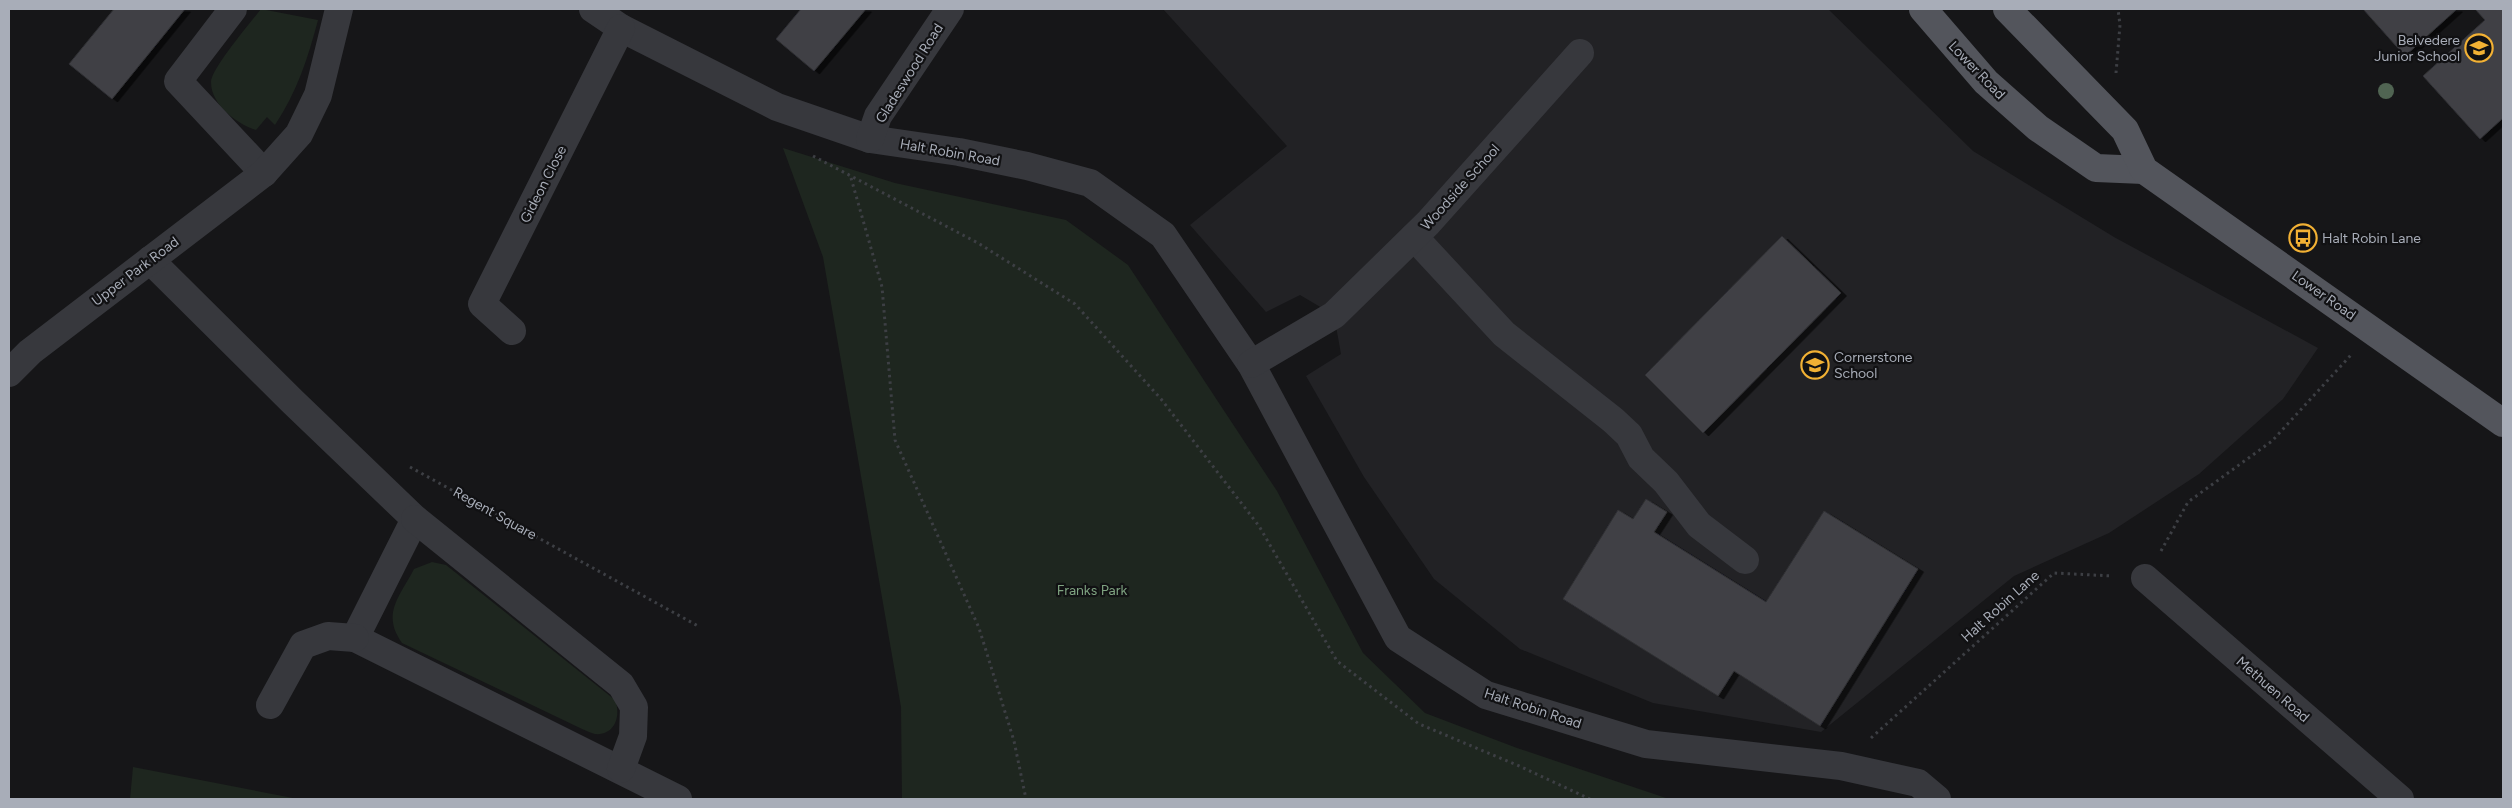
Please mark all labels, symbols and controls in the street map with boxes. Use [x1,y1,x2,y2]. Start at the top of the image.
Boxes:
street label: Gladeswood Road [872,20,947,126]
place label: Belvedere Junior School [2374,32,2460,65]
school or university icon: Belvedere Junior School [2464,33,2494,63]
street label: Lower Road [1945,38,2008,103]
street label: Halt Robin Road [899,135,1001,170]
street label: Woodside School [1417,141,1503,234]
street label: Gideon Close [517,142,570,226]
bus stop icon: Halt Robin Lane [2288,223,2318,253]
place label: Halt Robin Lane [2322,230,2421,247]
street label: Upper Park Road [88,233,182,310]
street label: Lower Road [2288,267,2359,324]
place label: Cornerstone School [1834,349,1913,382]
school or university icon: Cornerstone School [1800,350,1830,380]
street label: Regent Square [450,483,540,544]
street label: Halt Robin Lane [1958,567,2043,646]
park label: Franks Park [1057,582,1127,599]
street label: Methuen Road [2233,653,2313,726]
street label: Halt Robin Road [1482,685,1584,732]

